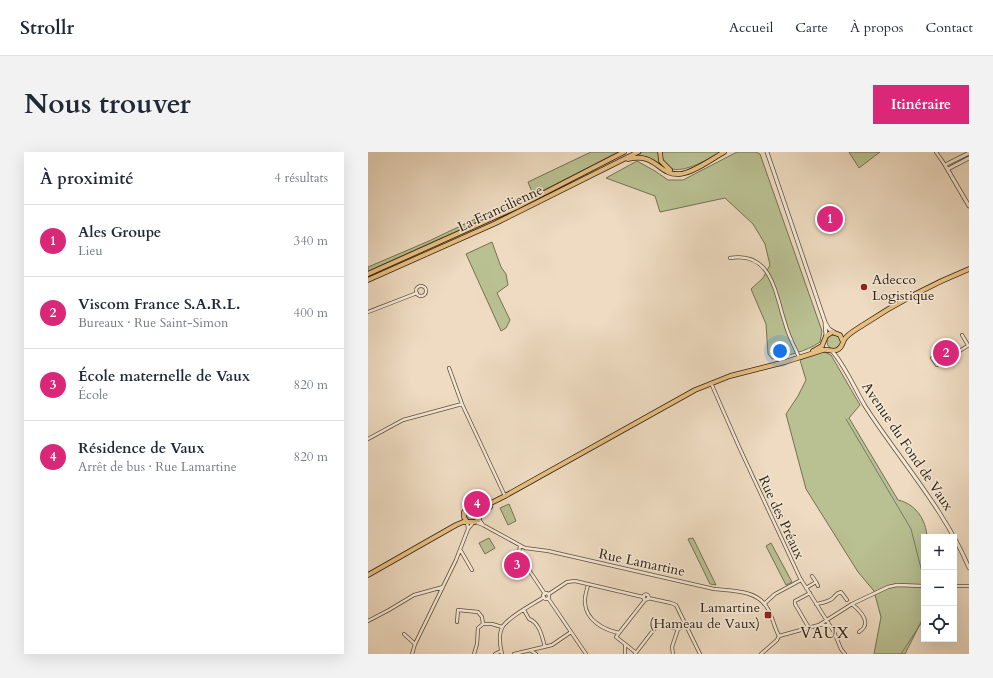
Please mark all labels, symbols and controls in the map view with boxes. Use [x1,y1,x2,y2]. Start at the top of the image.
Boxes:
text: Strollr [20,15,74,41]
text: Accueil [729,18,773,37]
text: Carte [795,18,828,37]
text: À propos [850,18,903,37]
text: Contact [925,18,973,37]
text: Nous trouver [24,85,191,123]
button: Itinéraire [873,85,969,124]
text: À proximité [40,167,134,190]
text: 4 résultats [274,169,328,187]
street label: La Francilienne [455,180,546,236]
pin: 1 [817,204,843,234]
text: Ales Groupe [78,222,161,242]
text: 1 [50,232,56,250]
text: 340 m [294,232,328,250]
text: Lieu [78,242,103,260]
place label: Adecco Logistique [872,270,934,305]
marker: Adecco Logistique [859,282,869,292]
text: Viscom France S.A.R.L. [78,294,240,314]
text: 2 [50,304,56,322]
text: 400 m [294,304,328,322]
text: Bureaux · Rue Saint-Simon [78,314,228,332]
pin: 2 [933,338,959,368]
your location [770,341,790,361]
text: École maternelle de Vaux [78,366,250,386]
text: 3 [50,376,56,394]
text: 820 m [294,376,328,394]
street label: Avenue du Fond de Vaux [857,378,958,514]
text: École [78,386,108,404]
text: Résidence de Vaux [78,438,205,458]
text: 4 [50,448,56,466]
text: 820 m [294,448,328,466]
text: Arrêt de bus · Rue Lamartine [78,458,237,476]
street label: Rue des Préaux [754,472,809,562]
pin: 4 [464,489,490,519]
map controls [921,534,957,642]
button: + [921,534,957,570]
street label: Rue Lamartine [597,544,687,581]
pin: 3 [504,550,530,580]
button: − [921,570,957,606]
place label: Lamartine (Hameau de Vaux) [649,598,760,633]
button: locate [921,606,957,642]
marker: Lamartine (Hameau de Vaux) [763,610,773,620]
district label: VAUX [800,623,850,643]

